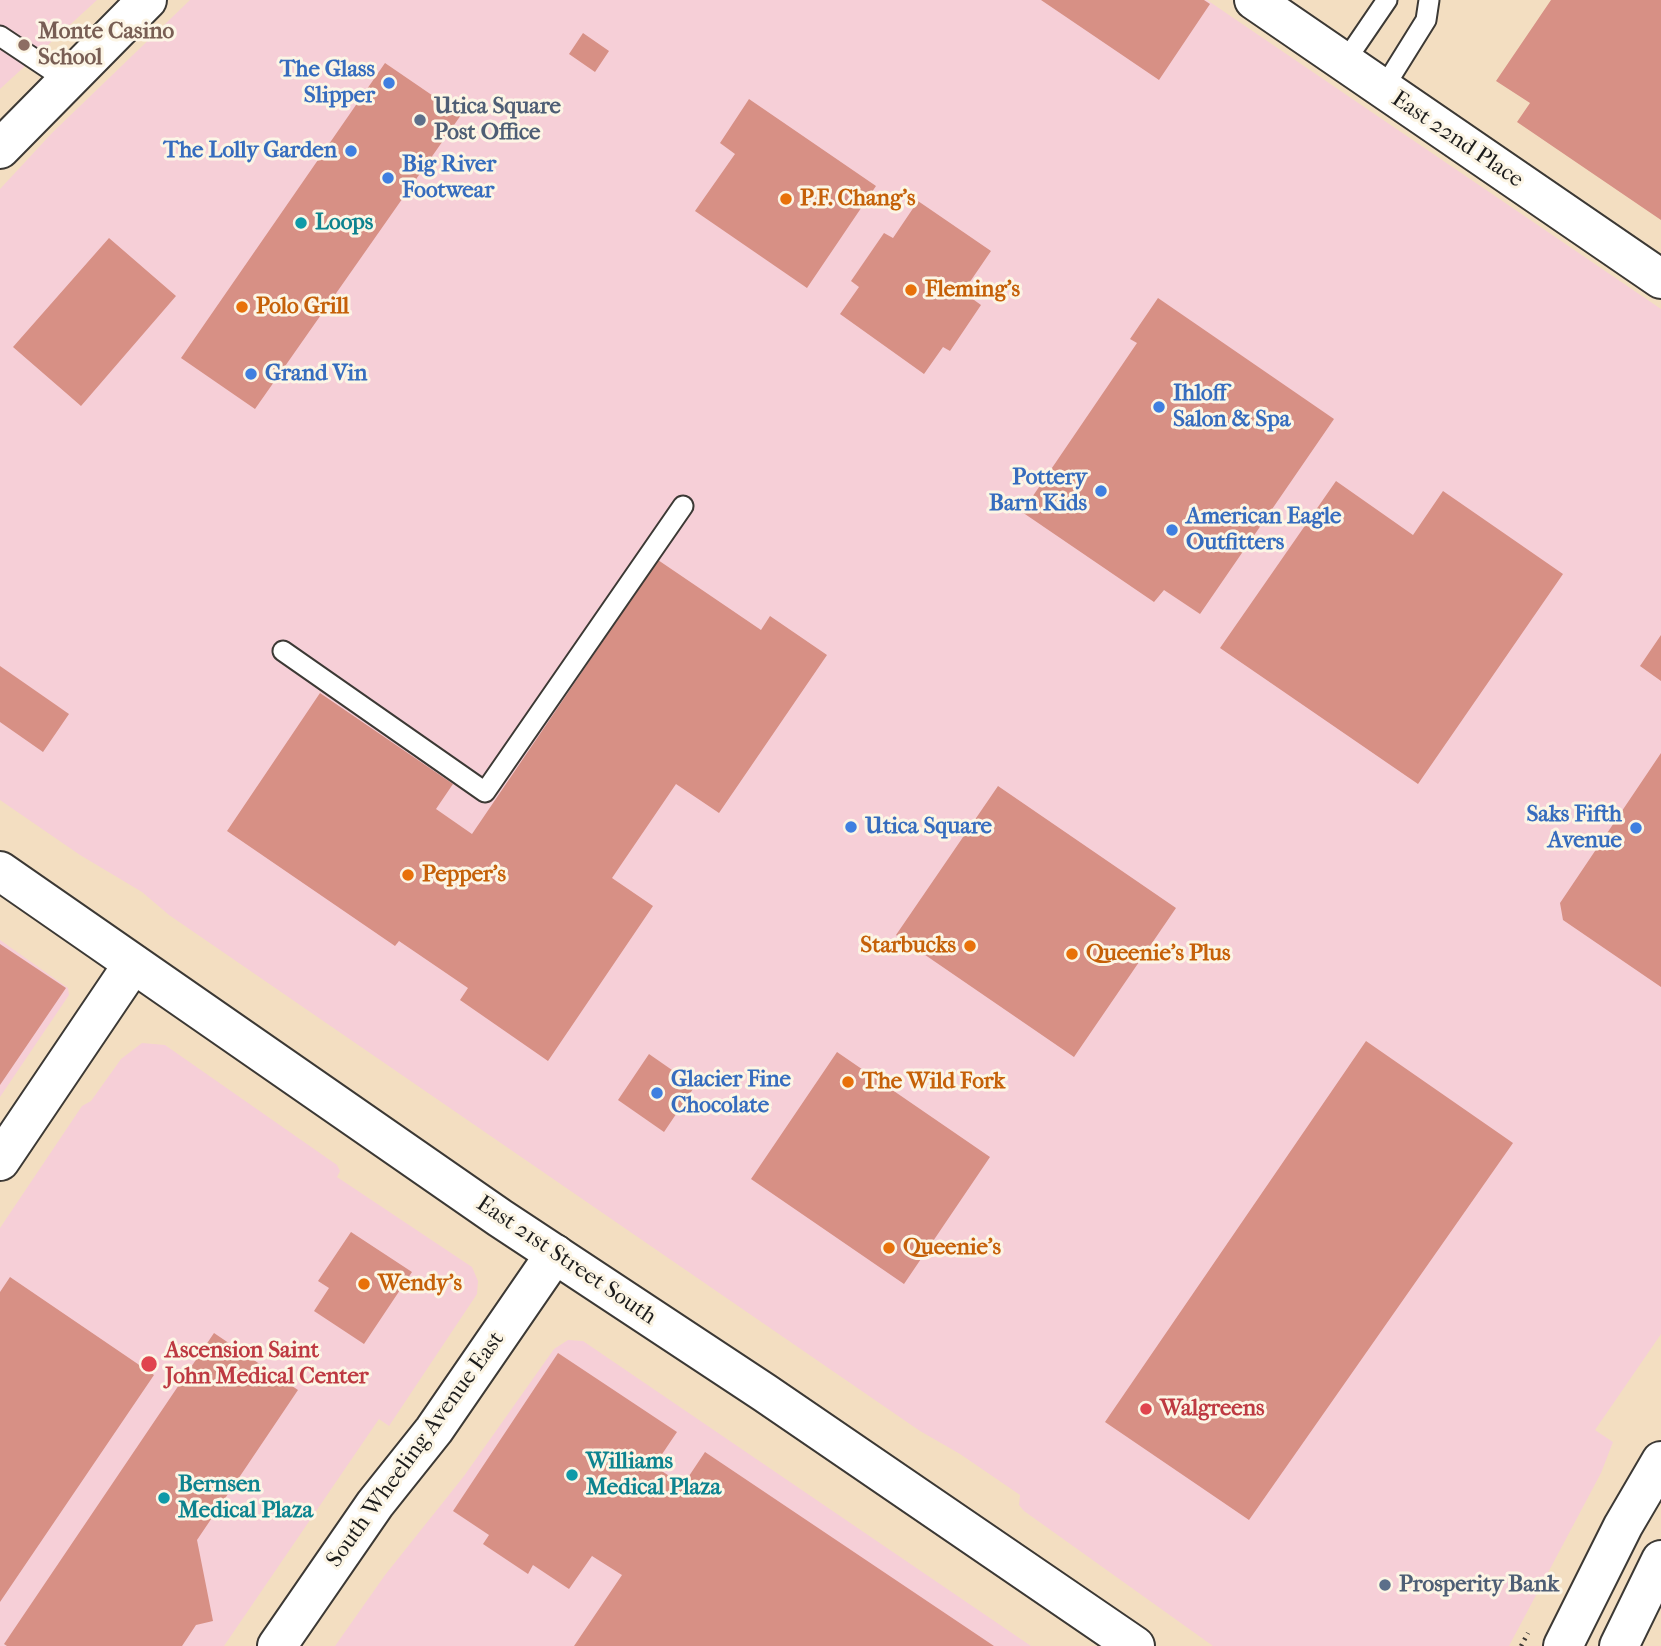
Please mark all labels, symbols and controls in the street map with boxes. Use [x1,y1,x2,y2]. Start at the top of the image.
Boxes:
place label: Monte Casino School [38,18,174,72]
marker: Monte Casino School [16,37,32,53]
place label: The Glass Slipper [280,56,375,110]
marker: The Glass Slipper [381,75,397,91]
street label: East 22nd Place [1386,86,1528,194]
place label: Utica Square Post Office [434,93,561,147]
marker: Utica Square Post Office [412,112,428,128]
place label: The Lolly Garden [163,137,337,165]
marker: The Lolly Garden [343,143,359,159]
place label: Big River Footwear [402,151,496,205]
marker: Big River Footwear [380,170,396,186]
place label: P.F. Chang's [800,185,915,213]
marker: P.F. Chang's [778,191,794,207]
place label: Loops [315,209,373,237]
marker: Loops [293,215,309,231]
place label: Fleming's [925,276,1020,304]
marker: Fleming's [903,282,919,298]
place label: Polo Grill [256,293,349,321]
marker: Polo Grill [234,299,250,315]
place label: Grand Vin [265,360,367,388]
marker: Grand Vin [243,366,259,382]
place label: Ihloff Salon & Spa [1173,380,1290,434]
marker: Ihloff Salon & Spa [1151,399,1167,415]
place label: Pottery Barn Kids [989,464,1087,518]
marker: Pottery Barn Kids [1093,483,1109,499]
place label: American Eagle Outfitters [1186,503,1341,557]
marker: American Eagle Outfitters [1164,522,1180,538]
place label: Saks Fifth Avenue [1526,801,1622,855]
place label: Utica Square [865,813,992,841]
marker: Utica Square [843,819,859,835]
marker: Saks Fifth Avenue [1628,820,1644,836]
place label: Pepper's [422,861,506,889]
marker: Pepper's [400,867,416,883]
place label: Starbucks [860,932,956,960]
marker: Starbucks [962,938,978,954]
place label: Queenie's Plus [1086,940,1231,968]
marker: Queenie's Plus [1064,946,1080,962]
place label: Glacier Fine Chocolate [671,1066,791,1120]
place label: The Wild Fork [862,1068,1005,1096]
marker: The Wild Fork [840,1074,856,1090]
marker: Glacier Fine Chocolate [649,1085,665,1101]
street label: East 21st Street South [471,1191,661,1331]
place label: Queenie's [903,1234,1001,1262]
marker: Queenie's [881,1240,897,1256]
place label: Wendy's [378,1270,462,1298]
marker: Wendy's [356,1276,372,1292]
street label: South Wheeling Avenue East [321,1327,511,1573]
place label: Ascension Saint John Medical Center [165,1337,369,1391]
marker: Ascension Saint John Medical Center [139,1354,159,1374]
place label: Walgreens [1160,1395,1265,1423]
marker: Walgreens [1138,1401,1154,1417]
place label: Williams Medical Plaza [586,1448,721,1502]
marker: Williams Medical Plaza [564,1467,580,1483]
place label: Bernsen Medical Plaza [178,1471,313,1525]
marker: Bernsen Medical Plaza [156,1490,172,1506]
place label: Prosperity Bank [1399,1571,1559,1599]
marker: Prosperity Bank [1377,1577,1393,1593]

